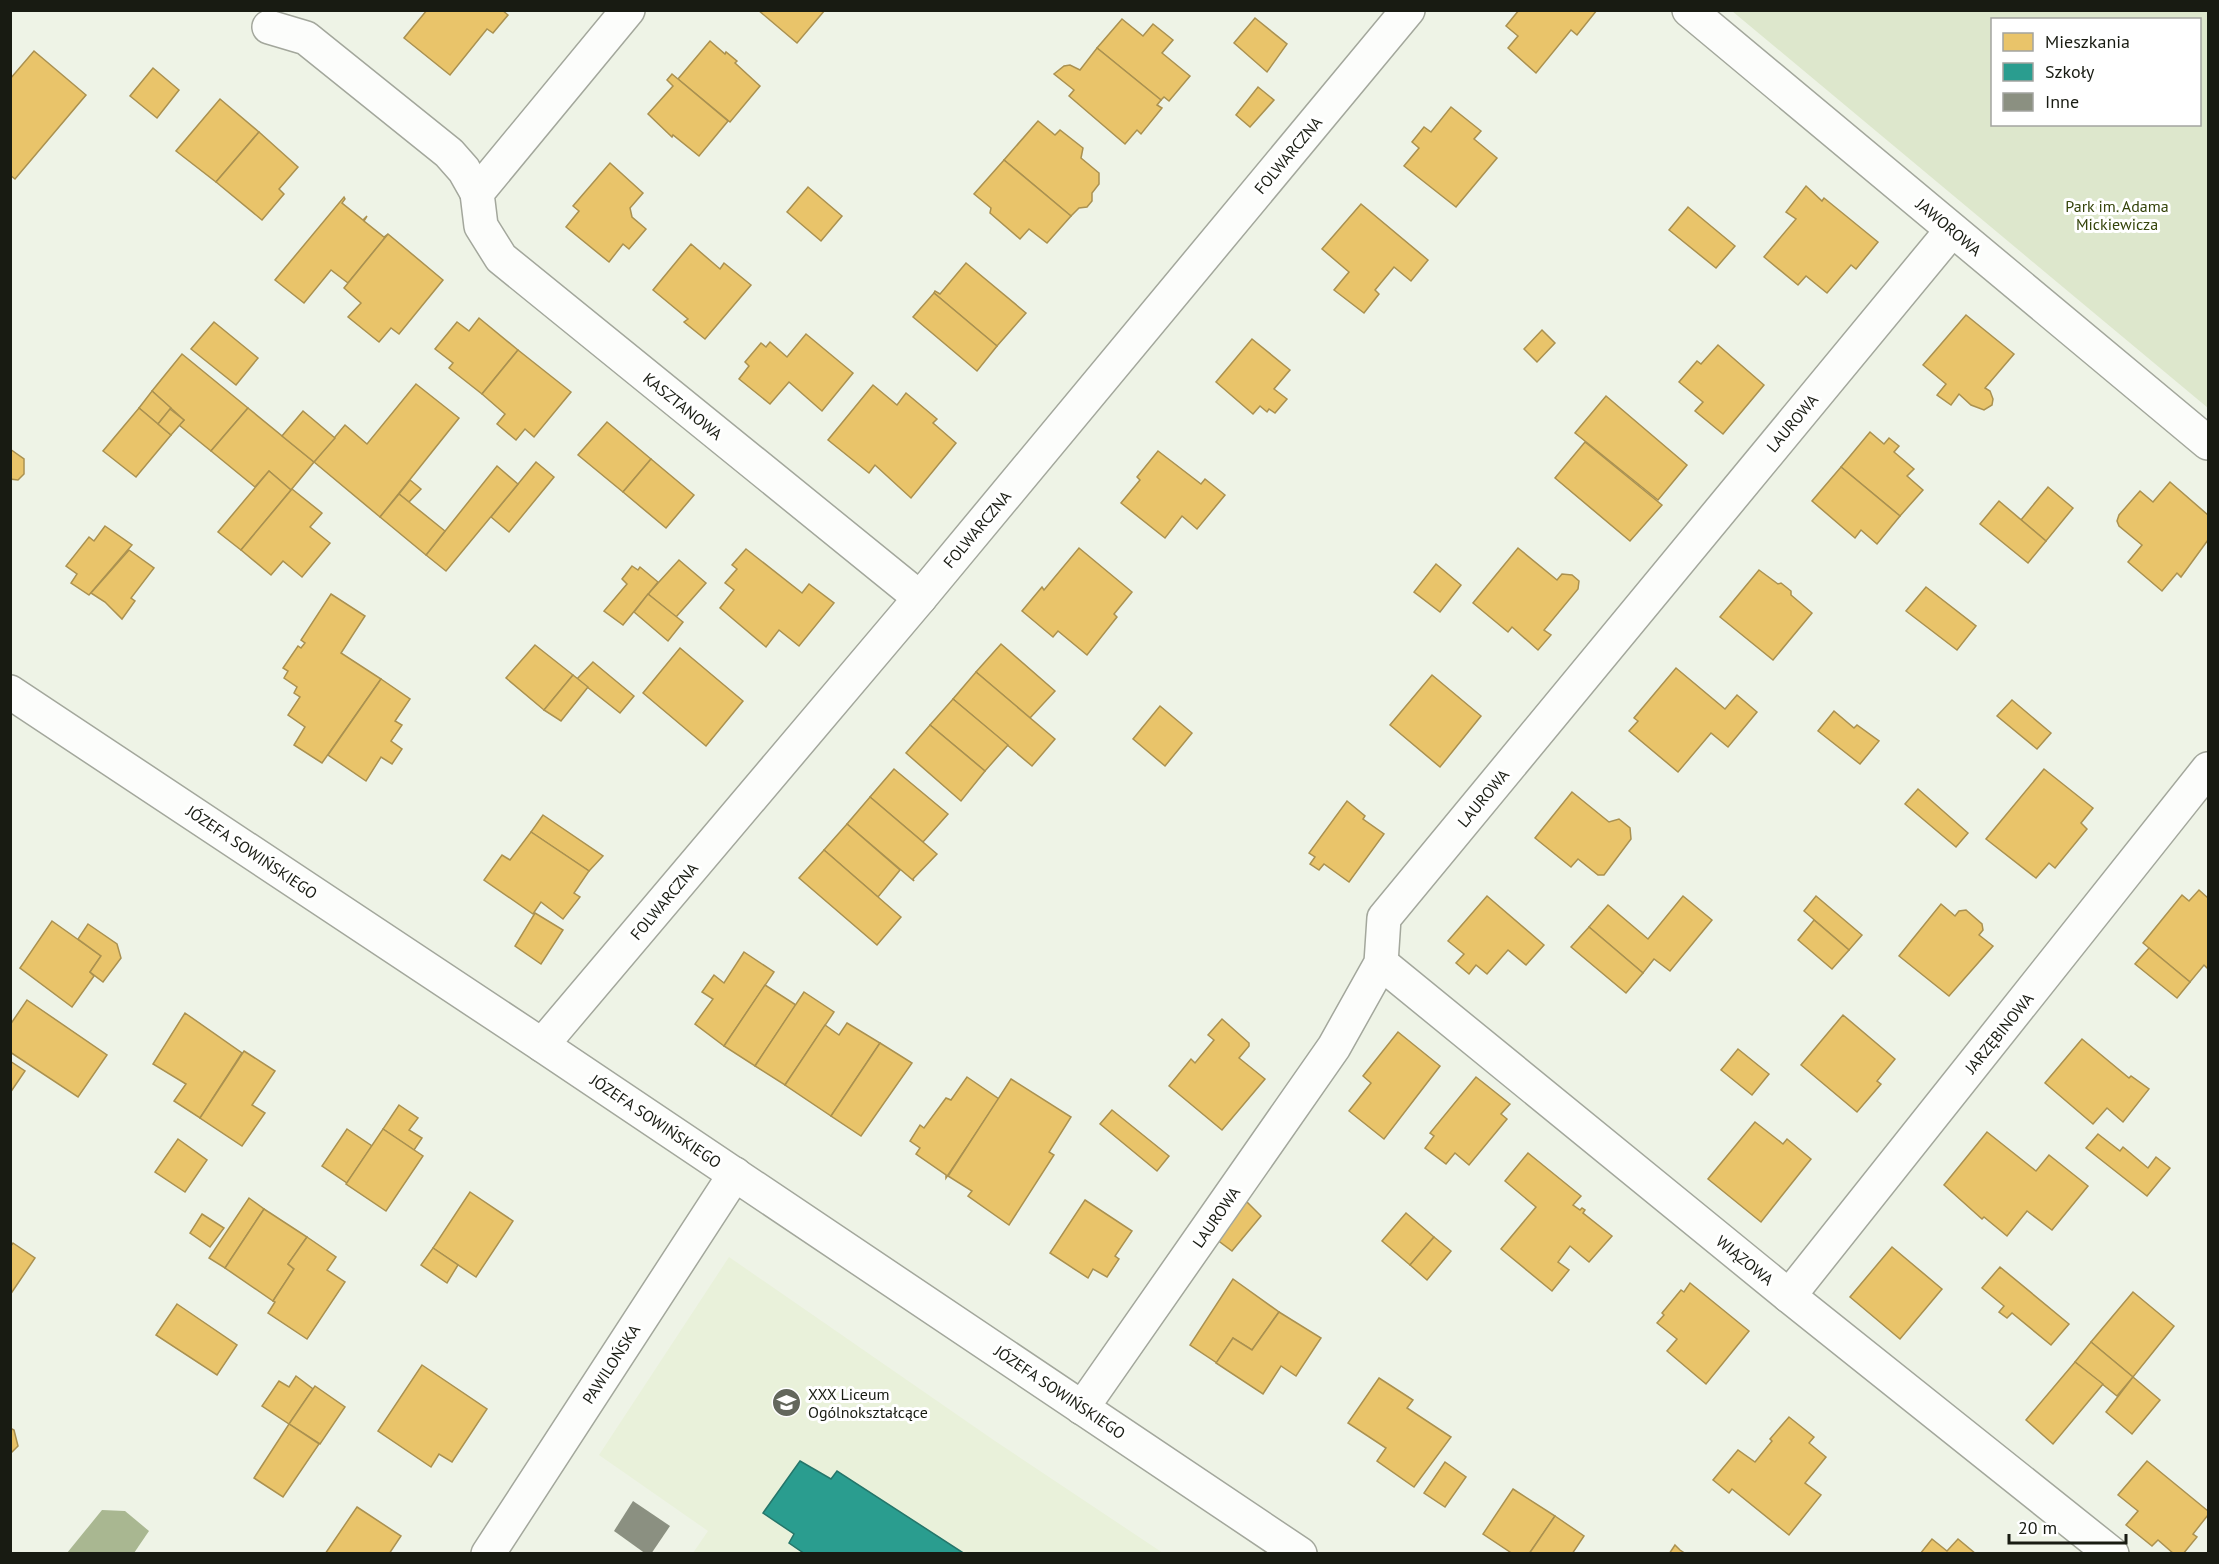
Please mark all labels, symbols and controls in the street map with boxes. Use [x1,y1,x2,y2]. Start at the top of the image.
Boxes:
legend [1991,18,2201,126]
text: Mieszkania [2045,30,2130,53]
text: Szkoły [2045,60,2095,83]
text: Inne [2045,90,2079,113]
street label: FOLWARCZNA [1250,112,1327,198]
street label: JAWOROWA [1912,193,1986,260]
park label: Park im. Adama Mickiewicza [2065,196,2169,234]
street label: KASZTANOWA [639,368,727,444]
street label: LAUROWA [1762,389,1822,456]
street label: FOLWARCZNA [939,486,1016,572]
street label: LAUROWA [1453,764,1513,831]
street label: JÓZEFA SOWIŃSKIEGO [182,800,321,903]
street label: FOLWARCZNA [626,858,703,944]
street label: JARZĘBINOWA [1960,988,2038,1078]
street label: JÓZEFA SOWIŃSKIEGO [586,1069,725,1172]
street label: LAUROWA [1188,1182,1245,1251]
street label: WIĄZOWA [1712,1231,1778,1290]
street label: PAWILOŃSKA [578,1320,644,1408]
street label: JÓZEFA SOWIŃSKIEGO [990,1340,1129,1443]
place label: XXX Liceum Ogólnokształcące [808,1384,928,1422]
school or university icon: XXX Liceum Ogólnokształcące [771,1387,803,1419]
scale bar [2009,1507,2126,1545]
text: 20 m [2018,1516,2057,1539]

